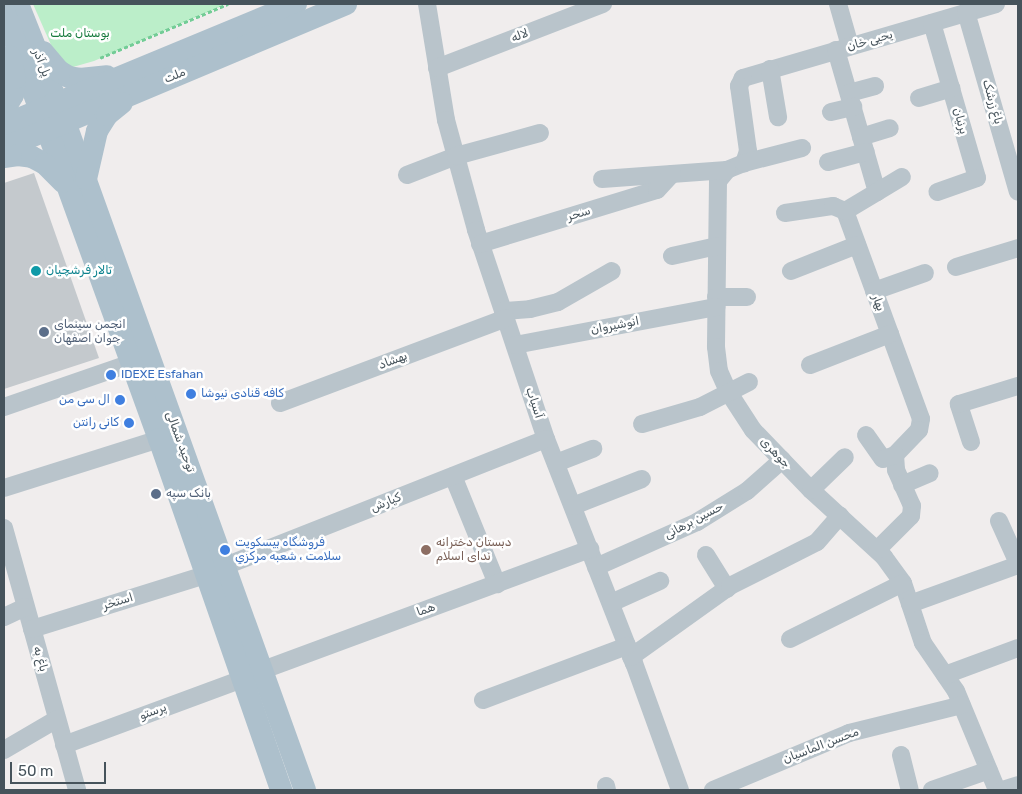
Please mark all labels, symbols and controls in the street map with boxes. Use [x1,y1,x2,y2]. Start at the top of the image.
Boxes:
street label: لاله [509,26,531,46]
park label: بوستان ملت [50,27,110,41]
street label: یحیی خان [845,28,895,54]
street label: پل آذر [29,47,53,79]
street label: ملت [162,65,188,87]
street label: باغ زرشک [979,78,1005,126]
street label: پرنیان [949,106,971,136]
street label: سحر [566,204,592,224]
place label: تالار فرشچیان [46,264,112,278]
marker: تالار فرشچیان [30,265,42,277]
street label: بهار [868,293,888,313]
street label: انوشیروان [590,314,640,338]
place label: انجمن سینمای جوان اصفهان [54,318,126,346]
marker: انجمن سینمای جوان اصفهان [38,326,50,338]
street label: بهشاد [377,349,409,373]
place label: IDEXE Esfahan [121,368,203,382]
marker: IDEXE Esfahan [105,369,117,381]
street label: آسیاب [522,386,546,420]
place label: کافه قنادی نیوشا [201,387,284,401]
marker: کافه قنادی نیوشا [185,388,197,400]
place label: ال سی من [59,393,110,407]
marker: ال سی من [114,394,126,406]
street label: توحید شمالی [162,410,198,474]
place label: کانی رانتن [73,416,119,430]
marker: کانی رانتن [123,417,135,429]
street label: جوهری [757,435,793,471]
place label: بانک سپه [166,487,211,501]
marker: بانک سپه [150,488,162,500]
street label: کیارش [369,490,403,516]
street label: حسین برهانی [662,499,726,543]
place label: فروشگاه بيسكويت سلامت ، شعبه مركزي [235,536,341,564]
place label: دبستان دخترانه ندای اسلام [436,536,511,564]
marker: فروشگاه بيسكويت سلامت ، شعبه مركزي [219,544,231,556]
marker: دبستان دخترانه ندای اسلام [420,544,432,556]
street label: استخر [101,591,135,613]
street label: هما [415,600,437,620]
street label: باغ به [30,645,50,673]
street label: پرستو [137,700,169,724]
street label: محسن الماسیان [781,725,861,767]
scale bar [12,752,109,784]
text: 50 m [18,762,53,780]

